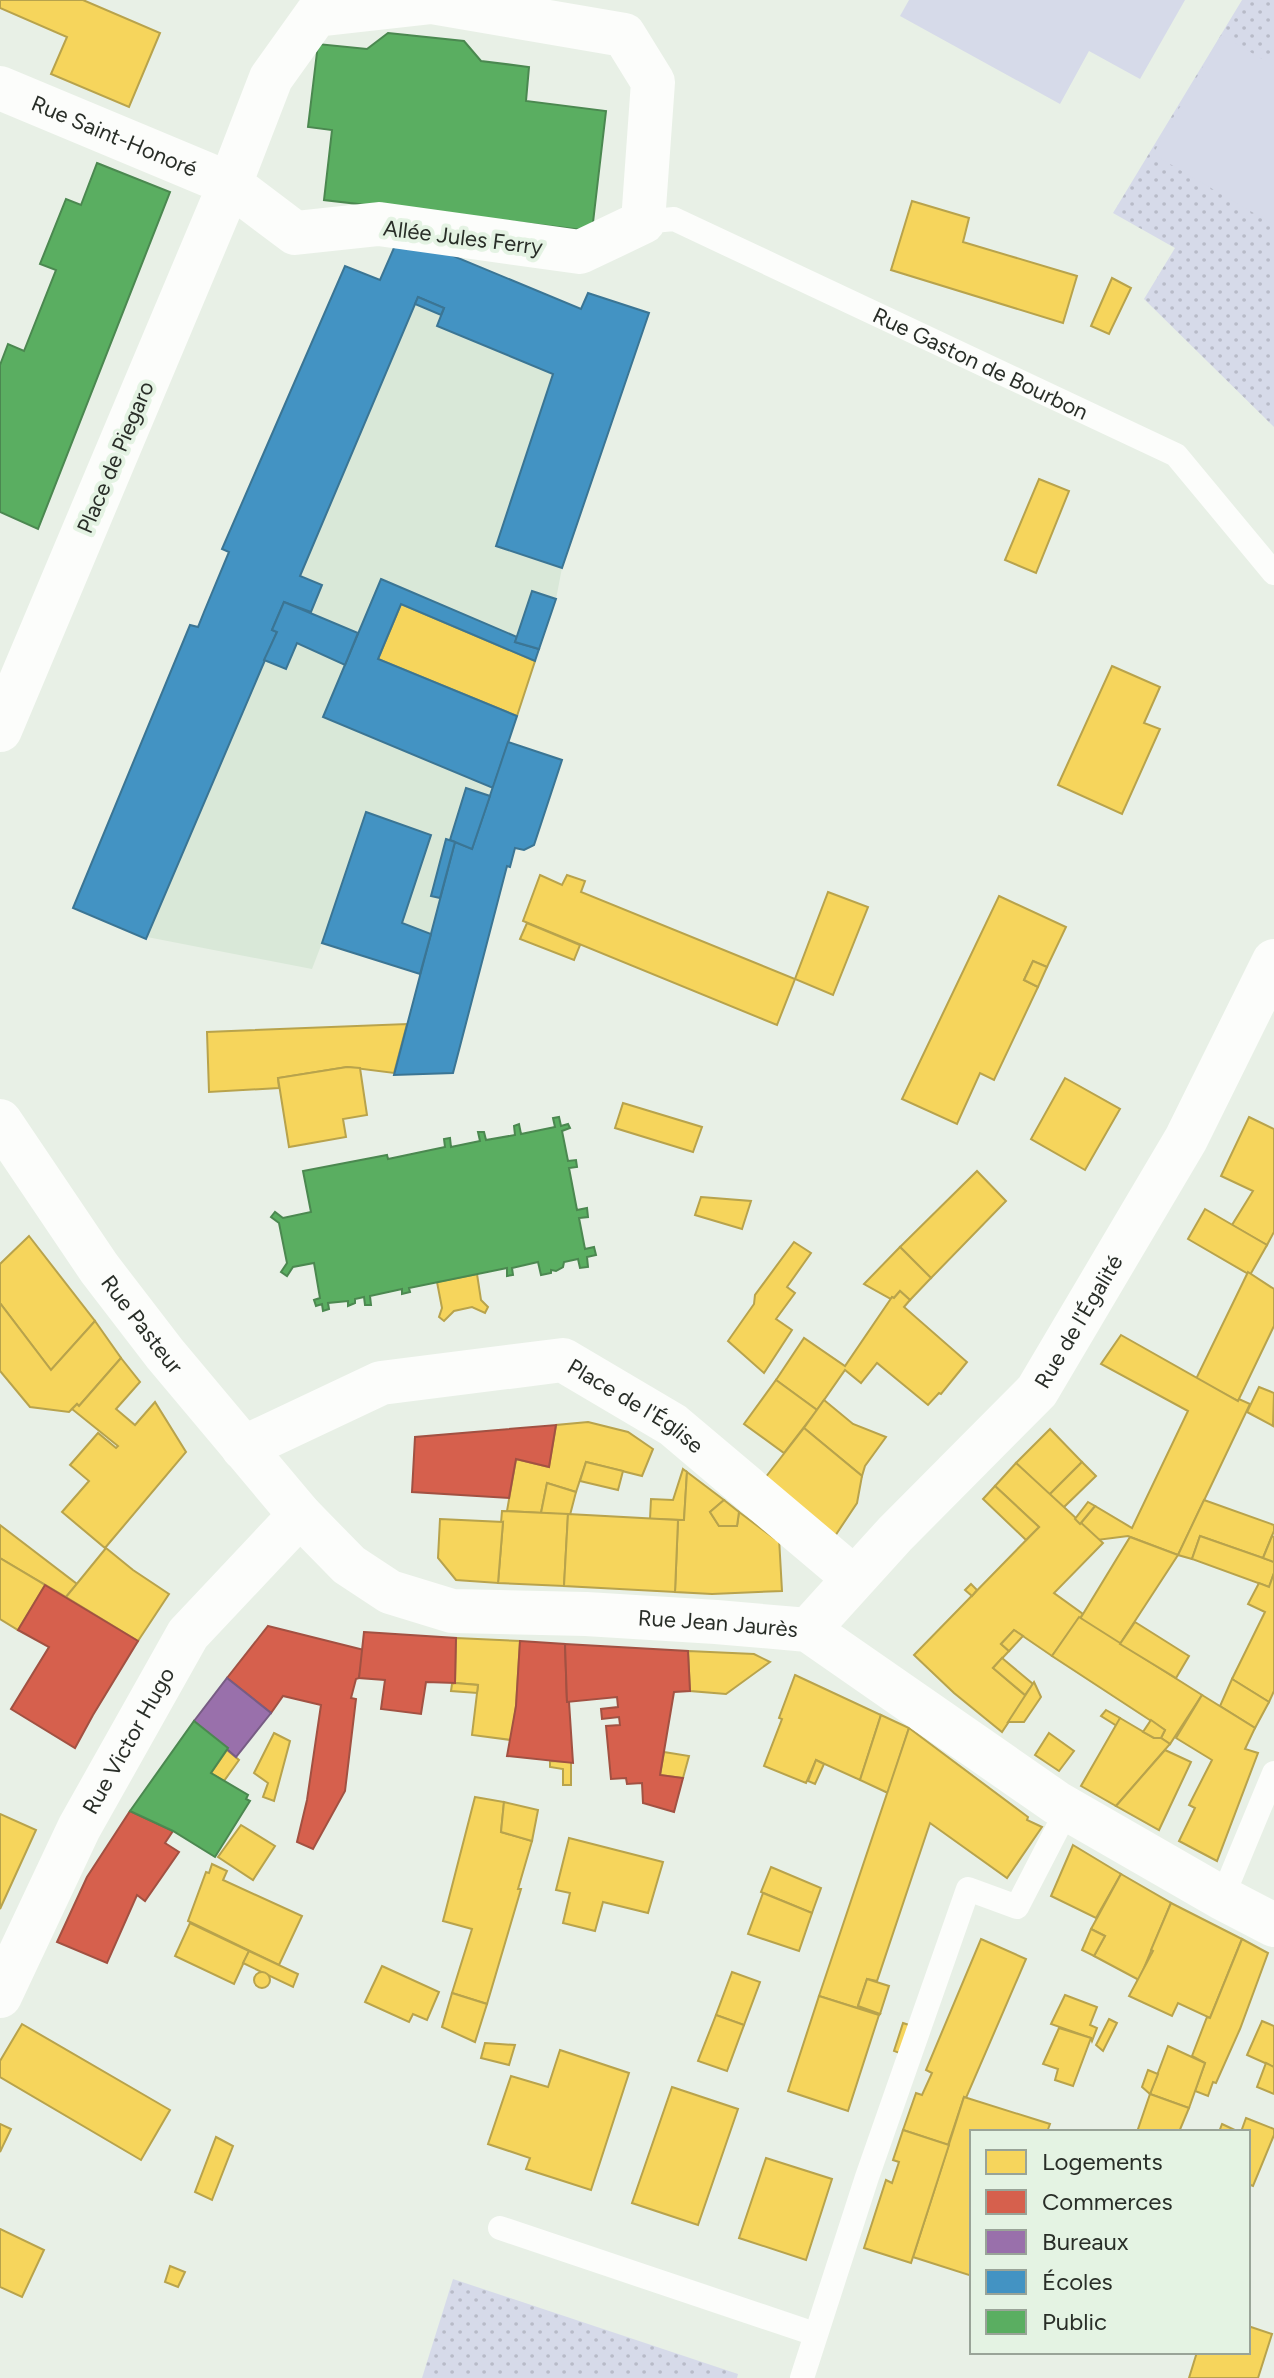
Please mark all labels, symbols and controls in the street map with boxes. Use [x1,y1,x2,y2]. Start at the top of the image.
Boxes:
street label: Rue Saint-Honoré [27,90,201,183]
street label: Allée Jules Ferry [382,214,545,261]
street label: Rue Gaston de Bourbon [868,301,1092,426]
street label: Place de Piegaro [71,377,160,537]
street label: Rue de l'Égalité [1029,1250,1129,1393]
street label: Rue Pasteur [95,1270,189,1380]
street label: Place de l'Église [563,1353,709,1459]
street label: Rue Jean Jaurès [637,1604,799,1643]
street label: Rue Victor Hugo [77,1663,181,1819]
legend [970,2130,1250,2354]
text: Logements [1042,2147,1163,2176]
text: Commerces [1042,2187,1173,2216]
text: Bureaux [1042,2227,1129,2256]
text: Écoles [1042,2267,1113,2296]
text: Public [1042,2307,1107,2336]

